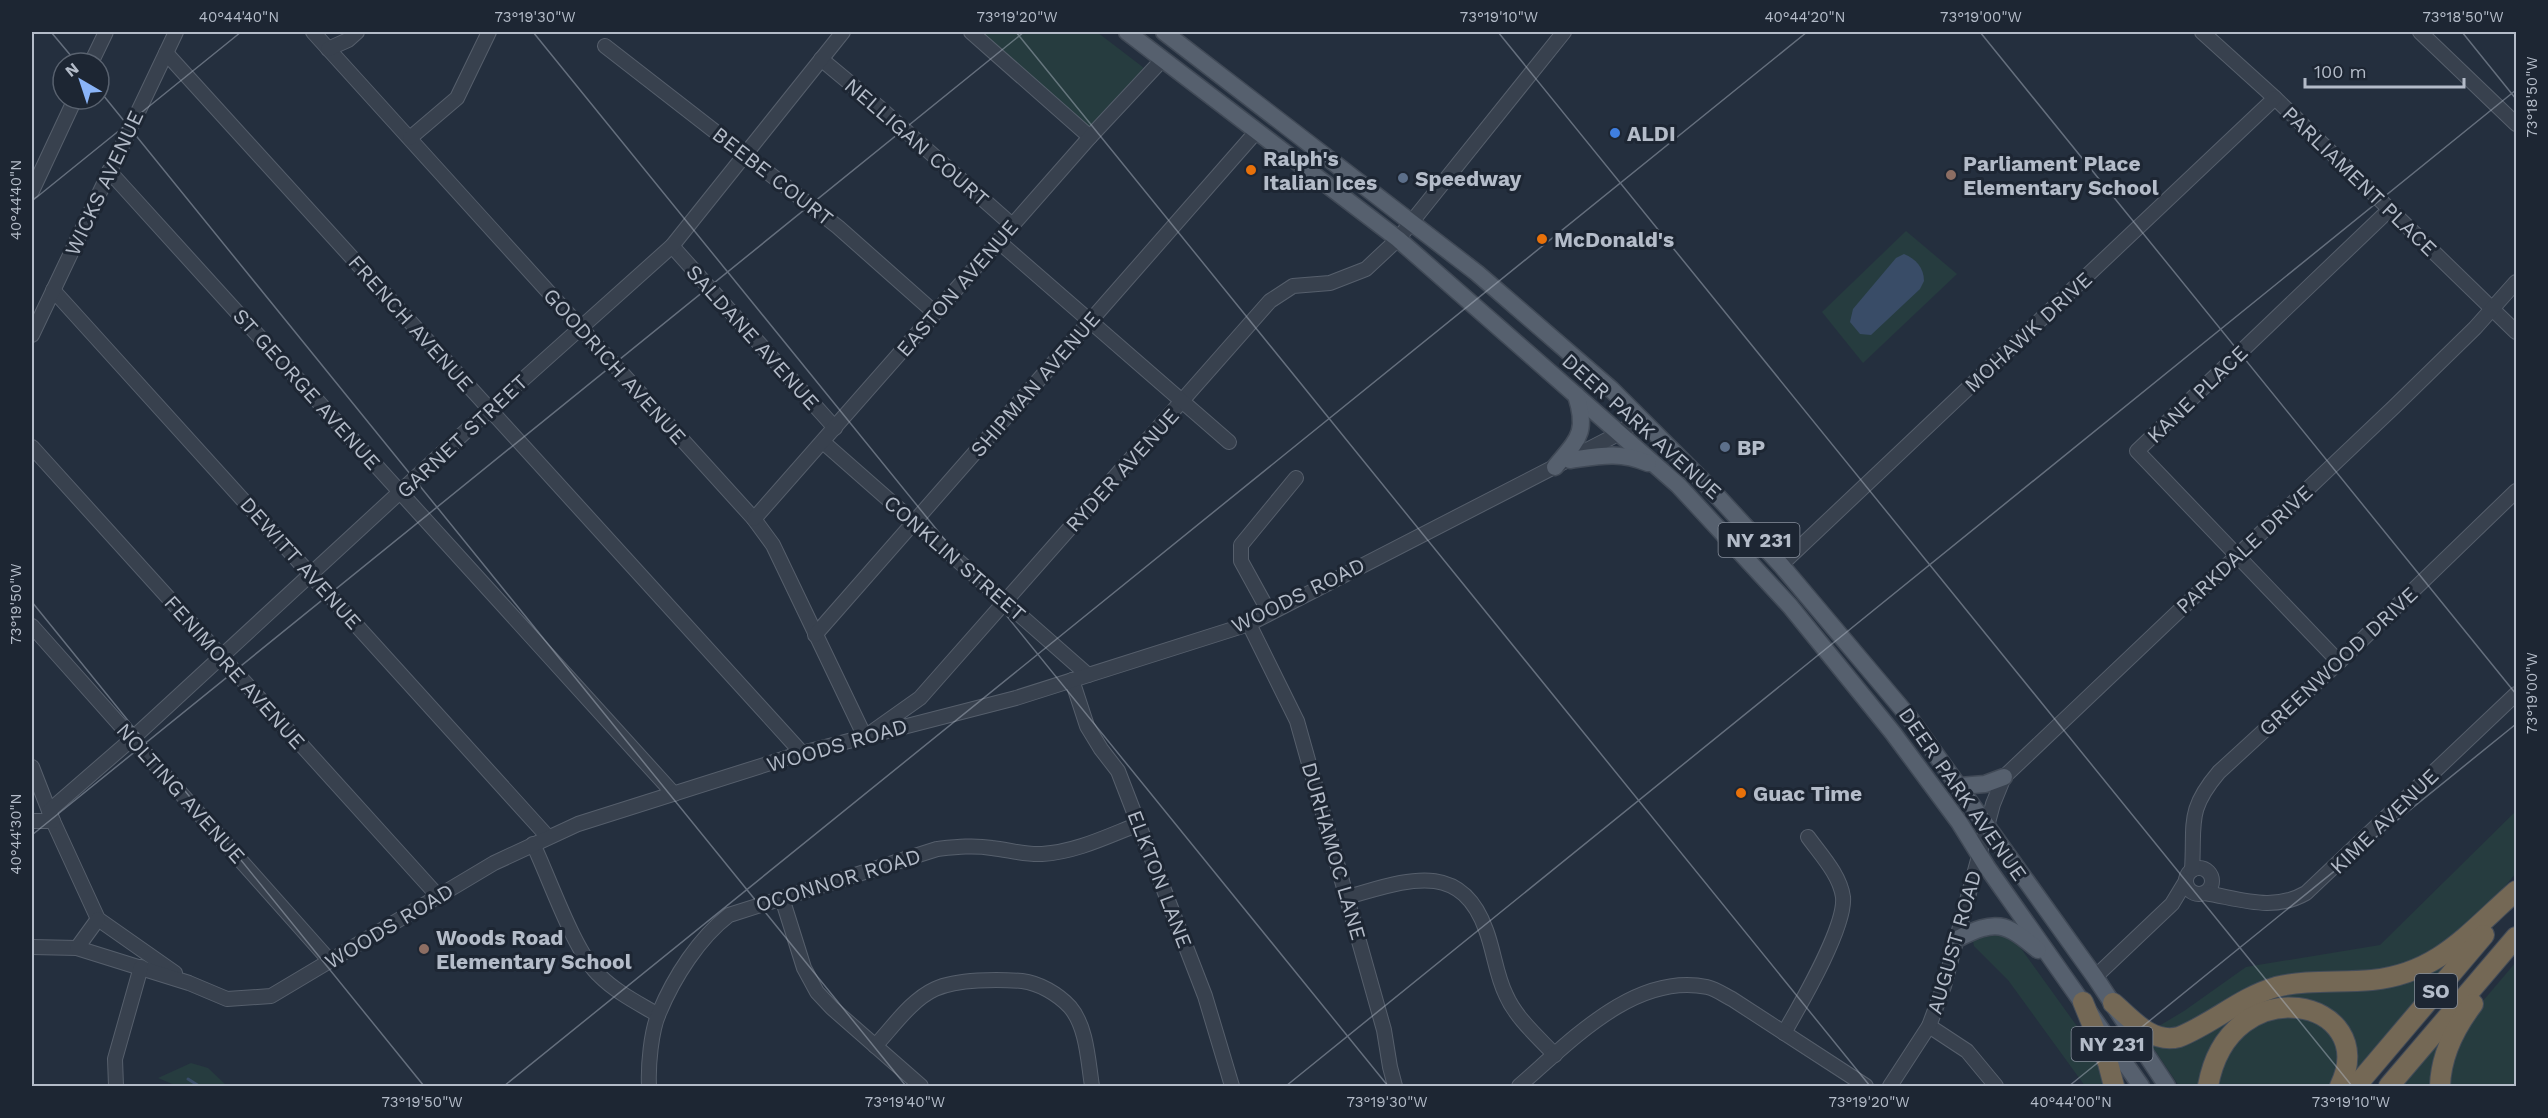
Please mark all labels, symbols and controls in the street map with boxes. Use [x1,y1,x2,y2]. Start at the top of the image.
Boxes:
text: 40°44'40"N [199,8,279,26]
text: 73°19'30"W [494,8,576,26]
text: 73°19'20"W [976,8,1058,26]
text: 73°19'10"W [1460,8,1538,26]
text: 40°44'20"N [1764,8,1846,26]
text: 73°19'00"W [1940,8,2022,26]
text: 73°18'50"W [2422,8,2504,26]
north arrow [51,51,111,111]
scale bar [2305,51,2464,89]
text: 73°18'50"W [2523,56,2541,138]
text: N [61,59,82,81]
text: 100 m [2314,61,2367,82]
street label: NELLIGAN COURT [840,73,994,212]
street label: PARLIAMENT PLACE [2278,101,2442,261]
street label: WICKS AVENUE [59,106,149,260]
street label: BEEBE COURT [708,121,838,231]
place label: ALDI [1627,121,1676,146]
marker: ALDI [1608,126,1622,140]
place label: Ralph's Italian Ices [1263,146,1377,195]
place label: Parliament Place Elementary School [1963,151,2159,200]
text: 40°44'40"N [7,160,25,240]
marker: Ralph's Italian Ices [1244,163,1258,177]
place label: Speedway [1415,166,1521,191]
marker: Parliament Place Elementary School [1944,168,1958,182]
marker: Speedway [1396,171,1410,185]
street label: EASTON AVENUE [891,215,1023,361]
place label: McDonald's [1554,227,1674,252]
marker: McDonald's [1535,232,1549,246]
street label: FRENCH AVENUE [343,250,479,396]
street label: SALDANE AVENUE [681,259,825,415]
street label: MOHAWK DRIVE [1959,267,2097,397]
street label: GOODRICH AVENUE [538,283,692,449]
street label: ST GEORGE AVENUE [228,303,386,475]
street label: SHIPMAN AVENUE [965,306,1105,462]
street label: KANE PLACE [2141,340,2253,448]
street label: DEER PARK AVENUE [1557,348,1727,504]
street label: GARNET STREET [391,369,533,503]
street label: RYDER AVENUE [1060,403,1184,537]
place label: BP [1737,435,1765,460]
marker: BP [1718,440,1732,454]
street label: PARKDALE DRIVE [2171,479,2317,619]
street label: CONKLIN STREET [879,490,1031,627]
street label: DEWITT AVENUE [235,492,367,634]
road number: NY 231 [1718,523,1800,557]
street label: WOODS ROAD [1227,552,1369,638]
text: 73°19'50"W [7,563,25,645]
street label: GREENWOOD DRIVE [2254,581,2422,741]
street label: FENIMORE AVENUE [159,590,311,754]
text: 73°19'00"W [2523,652,2541,734]
street label: DEER PARK AVENUE [1894,703,2032,885]
street label: WOODS ROAD [764,713,910,777]
street label: NOLTING AVENUE [111,718,251,868]
street label: DURHAMOC LANE [1297,759,1371,943]
street label: KIME AVENUE [2325,763,2443,879]
place label: Guac Time [1753,781,1862,806]
marker: Guac Time [1734,786,1748,800]
text: 40°44'30"N [7,793,25,875]
street label: ELKTON LANE [1122,807,1198,951]
street label: OCONNOR ROAD [752,843,924,917]
street label: AUGUST ROAD [1922,867,1986,1017]
street label: WOODS ROAD [320,878,458,974]
place label: Woods Road Elementary School [436,925,632,974]
marker: Woods Road Elementary School [417,942,431,956]
road number: SO [2415,974,2457,1008]
road number: NY 231 [2072,1027,2152,1061]
text: 73°19'50"W [381,1093,463,1111]
text: 73°19'40"W [865,1093,945,1111]
text: 73°19'30"W [1346,1093,1428,1111]
text: 73°19'20"W [1828,1093,1910,1111]
text: 40°44'00"N [2030,1093,2112,1111]
text: 73°19'10"W [2312,1093,2390,1111]

